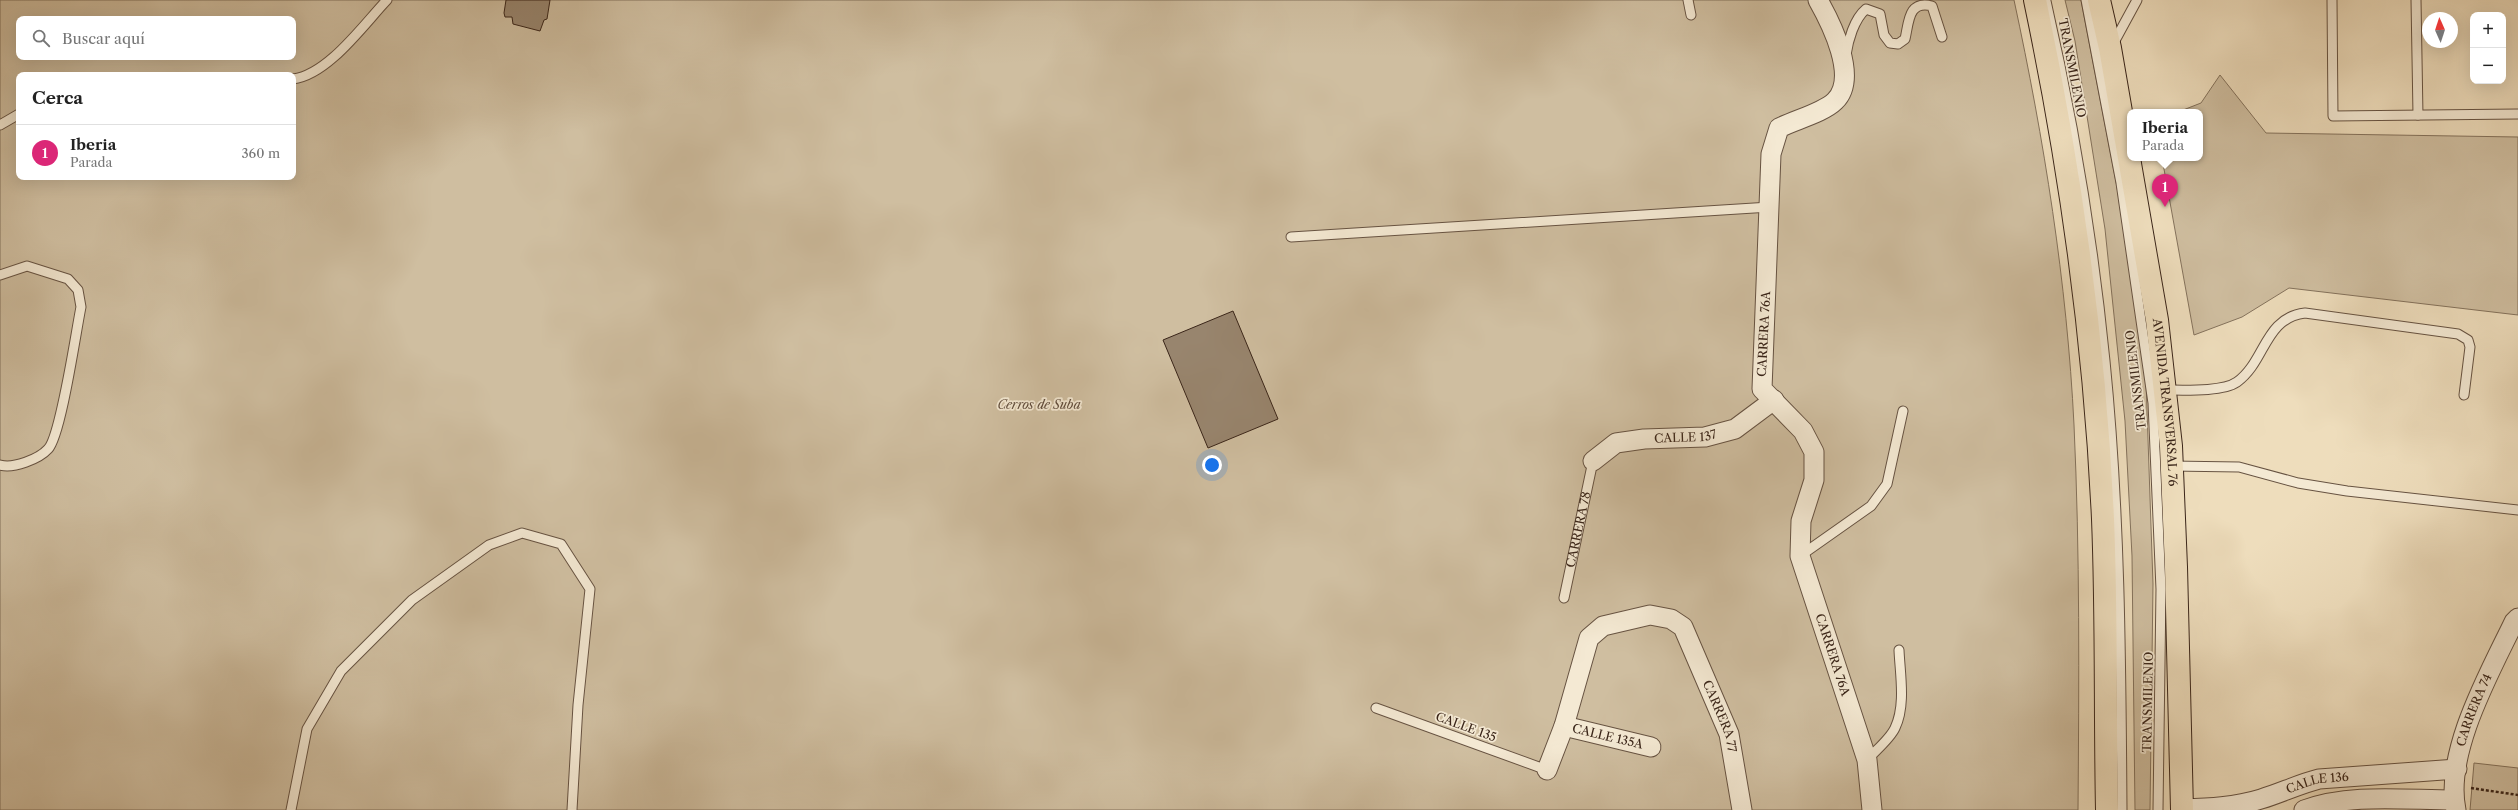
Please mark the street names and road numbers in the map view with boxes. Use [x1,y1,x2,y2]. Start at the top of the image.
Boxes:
street label: TRANSMILENIO [2056,17,2089,119]
street label: CARRERA 76A [1754,290,1773,377]
street label: AVENIDA TRANSVERSAL 76 [2150,316,2181,487]
street label: TRANSMILENIO [2122,329,2149,431]
street label: CALLE 137 [1654,426,1718,446]
street label: CARRERA 78 [1563,490,1593,569]
street label: CARRERA 76A [1812,612,1854,699]
street label: TRANSMILENIO [2139,651,2156,753]
street label: CARRERA 74 [2453,671,2495,748]
street label: CARRERA 77 [1700,678,1740,754]
street label: CALLE 135 [1434,709,1499,744]
street label: CALLE 135A [1571,720,1646,752]
street label: CALLE 136 [2284,769,2349,796]

